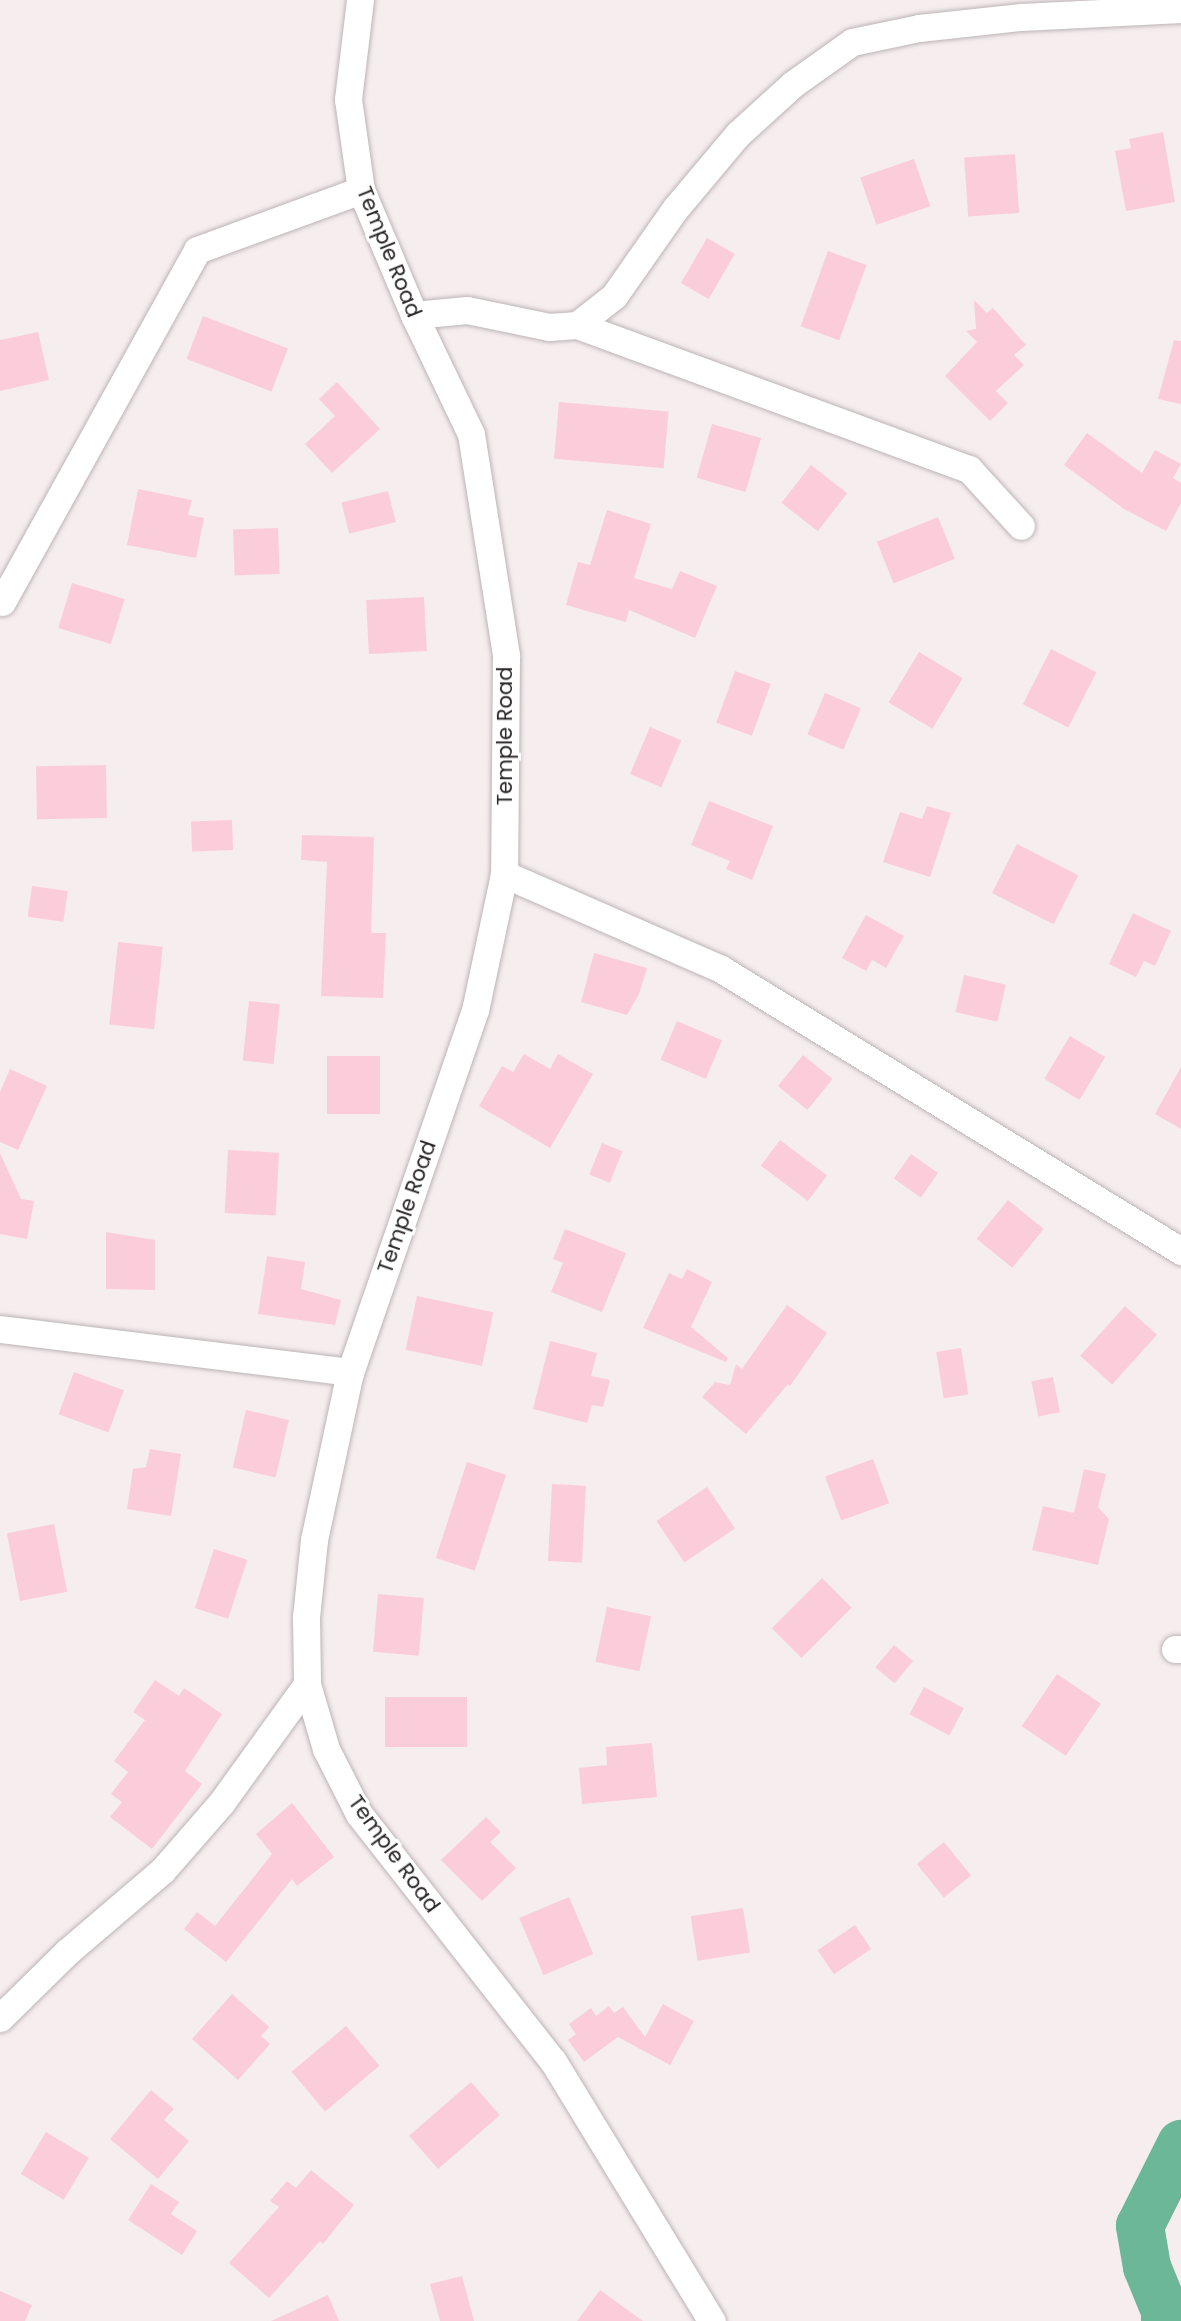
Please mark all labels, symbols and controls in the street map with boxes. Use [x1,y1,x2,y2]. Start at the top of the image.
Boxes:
street label: Temple Road [351,183,427,321]
street label: Temple Road [492,667,518,805]
street label: Temple Road [373,1137,441,1277]
street label: Temple Road [343,1791,445,1917]

